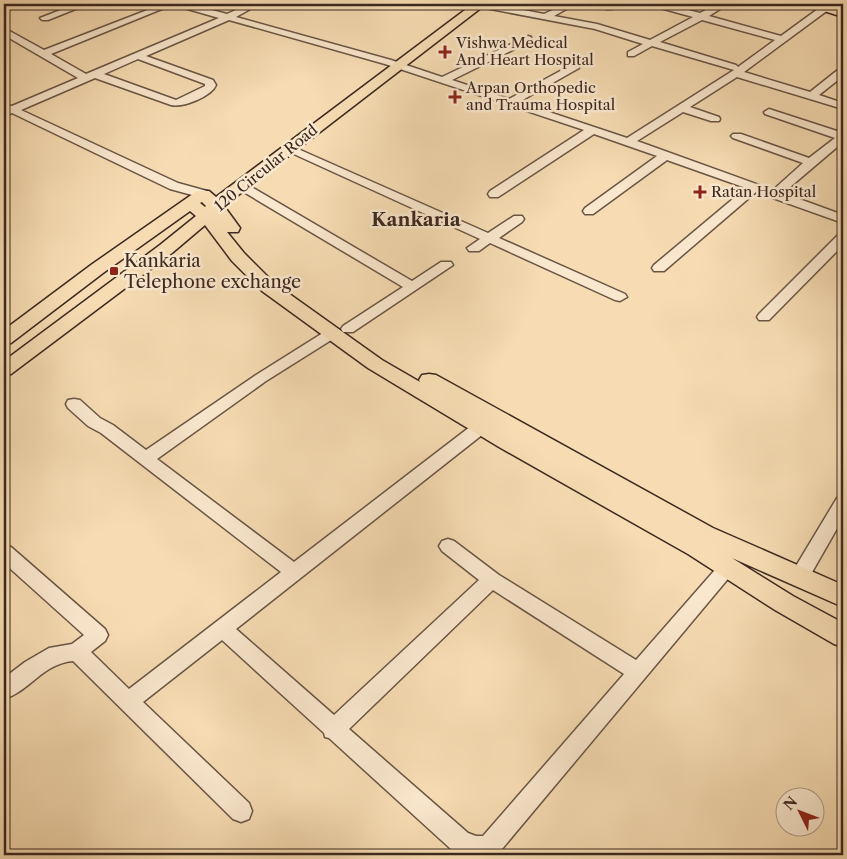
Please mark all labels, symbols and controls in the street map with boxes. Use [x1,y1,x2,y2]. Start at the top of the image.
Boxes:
place label: Vishwa Medical And Heart Hospital [455,33,594,69]
marker: Vishwa Medical And Heart Hospital [438,45,452,59]
place label: Arpan Orthopedic and Trauma Hospital [465,78,616,114]
marker: Arpan Orthopedic and Trauma Hospital [448,90,462,104]
street label: 120 Circular Road [210,120,321,215]
place label: Ratan Hospital [711,182,817,201]
marker: Ratan Hospital [693,185,707,199]
district label: Kankaria [371,208,462,231]
place label: Kankaria Telephone exchange [124,250,301,293]
marker: Kankaria Telephone exchange [108,265,120,277]
north arrow [774,786,824,836]
text: N [780,793,801,814]

